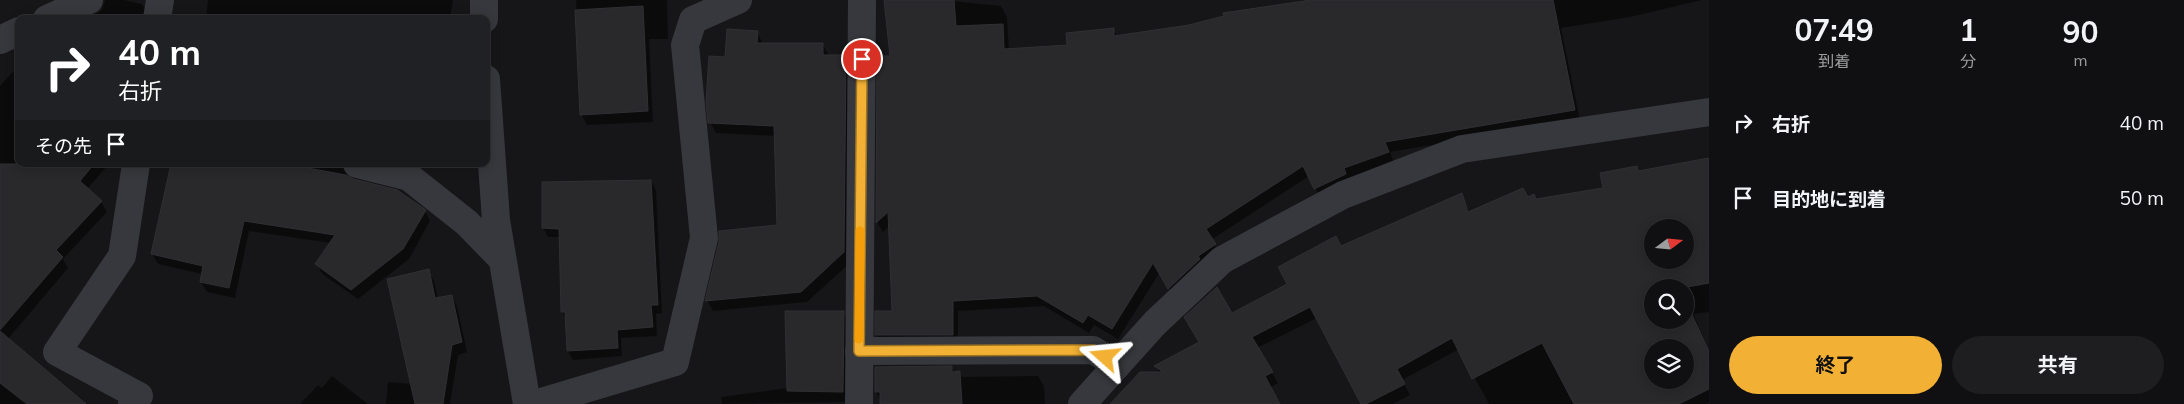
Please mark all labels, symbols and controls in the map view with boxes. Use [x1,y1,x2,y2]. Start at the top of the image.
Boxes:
text: 07:49 [1794,11,1874,49]
text: 1 [1959,11,1977,49]
text: 90 [2063,13,2099,51]
text: 40 m [118,30,201,74]
icon: right [35,35,100,100]
pin [841,38,883,80]
icon: arrive [848,45,876,73]
text: m [2074,50,2088,70]
text: 到着 [1818,51,1850,71]
text: 分 [1960,51,1976,71]
text: 右折 [118,77,162,105]
icon: right [1729,109,1757,137]
text: 40 m [2120,111,2164,135]
text: 右折 [1772,112,1810,136]
icon: arrive [102,130,130,158]
text: その先 [35,134,92,158]
icon: arrive [1729,184,1757,212]
text: 50 m [2120,186,2164,210]
text: 目的地に到着 [1772,187,1886,211]
north arrow [1644,219,1694,269]
map controls [1644,219,1694,389]
button: search [1644,279,1694,329]
position arrow [1078,330,1130,382]
button: 終了 [1729,336,1942,394]
button: 共有 [1952,336,2164,394]
button: layers [1644,339,1694,389]

